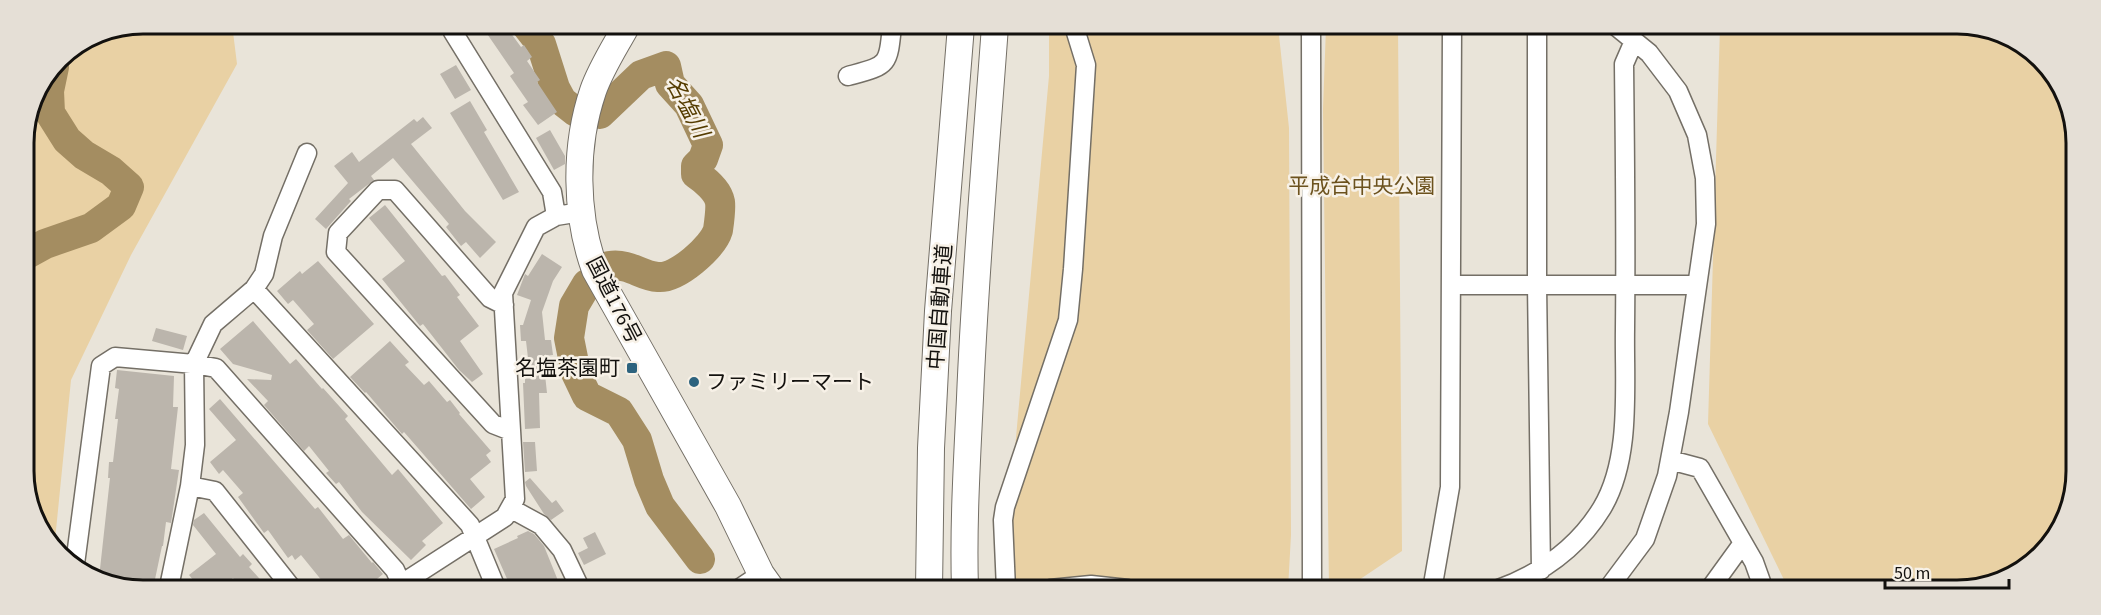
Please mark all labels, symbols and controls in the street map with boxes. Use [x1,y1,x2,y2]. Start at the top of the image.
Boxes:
water label: 名塩川 [657,70,718,145]
park label: 平成台中央公園 [1289,171,1436,201]
street label: 中国自動車道 [921,243,959,371]
street label: 国道176号 [579,251,649,349]
place label: 名塩茶園町 [515,353,620,383]
marker: 名塩茶園町 [625,361,639,375]
place label: ファミリーマート [706,367,874,397]
marker: ファミリーマート [687,375,701,389]
scale bar [1885,552,2010,590]
text: 50 m [1894,561,1930,586]

